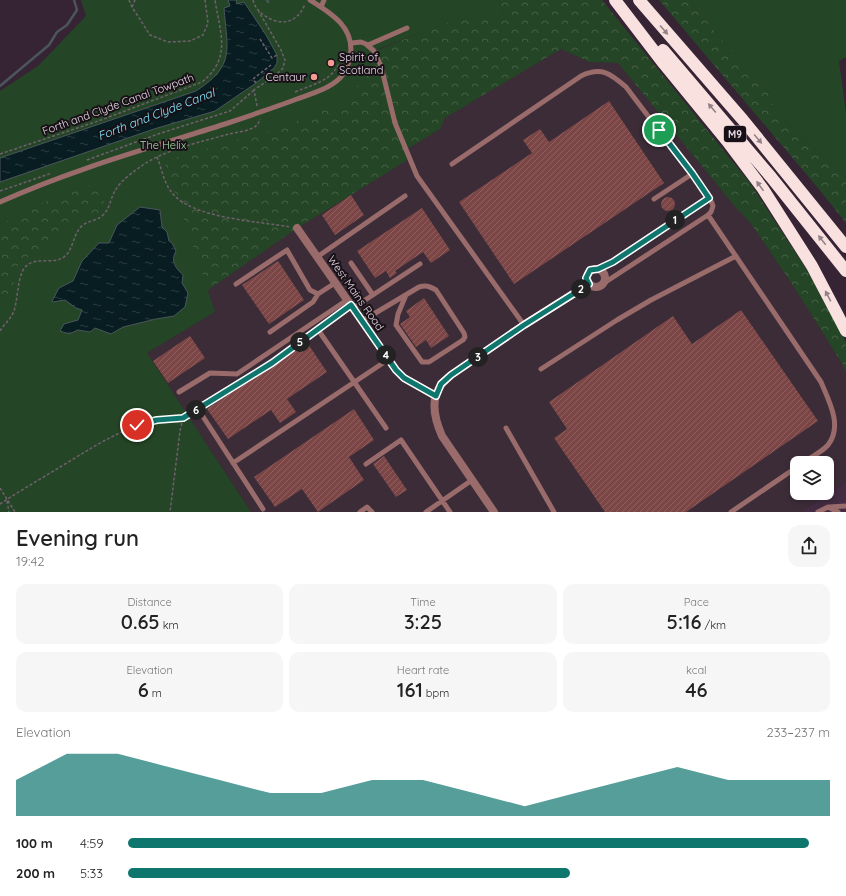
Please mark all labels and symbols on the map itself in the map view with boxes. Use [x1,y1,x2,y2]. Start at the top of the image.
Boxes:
one-way arrow [660,24,669,35]
place label: Spirit of Scotland [339,50,383,77]
marker: Spirit of Scotland [326,58,336,68]
street label: Forth and Clyde Canal Towpath [40,70,196,138]
place label: Centaur [265,70,307,84]
marker: Centaur [309,72,319,82]
water label: Forth and Clyde Canal [96,85,216,143]
one-way arrow [708,102,717,113]
pin [642,113,676,147]
road number: M9 [724,126,746,142]
one-way arrow [754,133,763,144]
park label: The Helix [140,138,186,152]
one-way arrow [756,180,764,191]
pin: 1 [665,210,685,230]
one-way arrow [818,235,826,246]
street label: West Mains Road [325,253,387,333]
pin: 2 [571,279,591,299]
one-way arrow [825,290,832,302]
pin: 5 [290,332,310,352]
pin: 4 [376,345,396,365]
pin: 3 [468,347,488,367]
pin: 6 [186,400,206,420]
pin [120,408,154,442]

